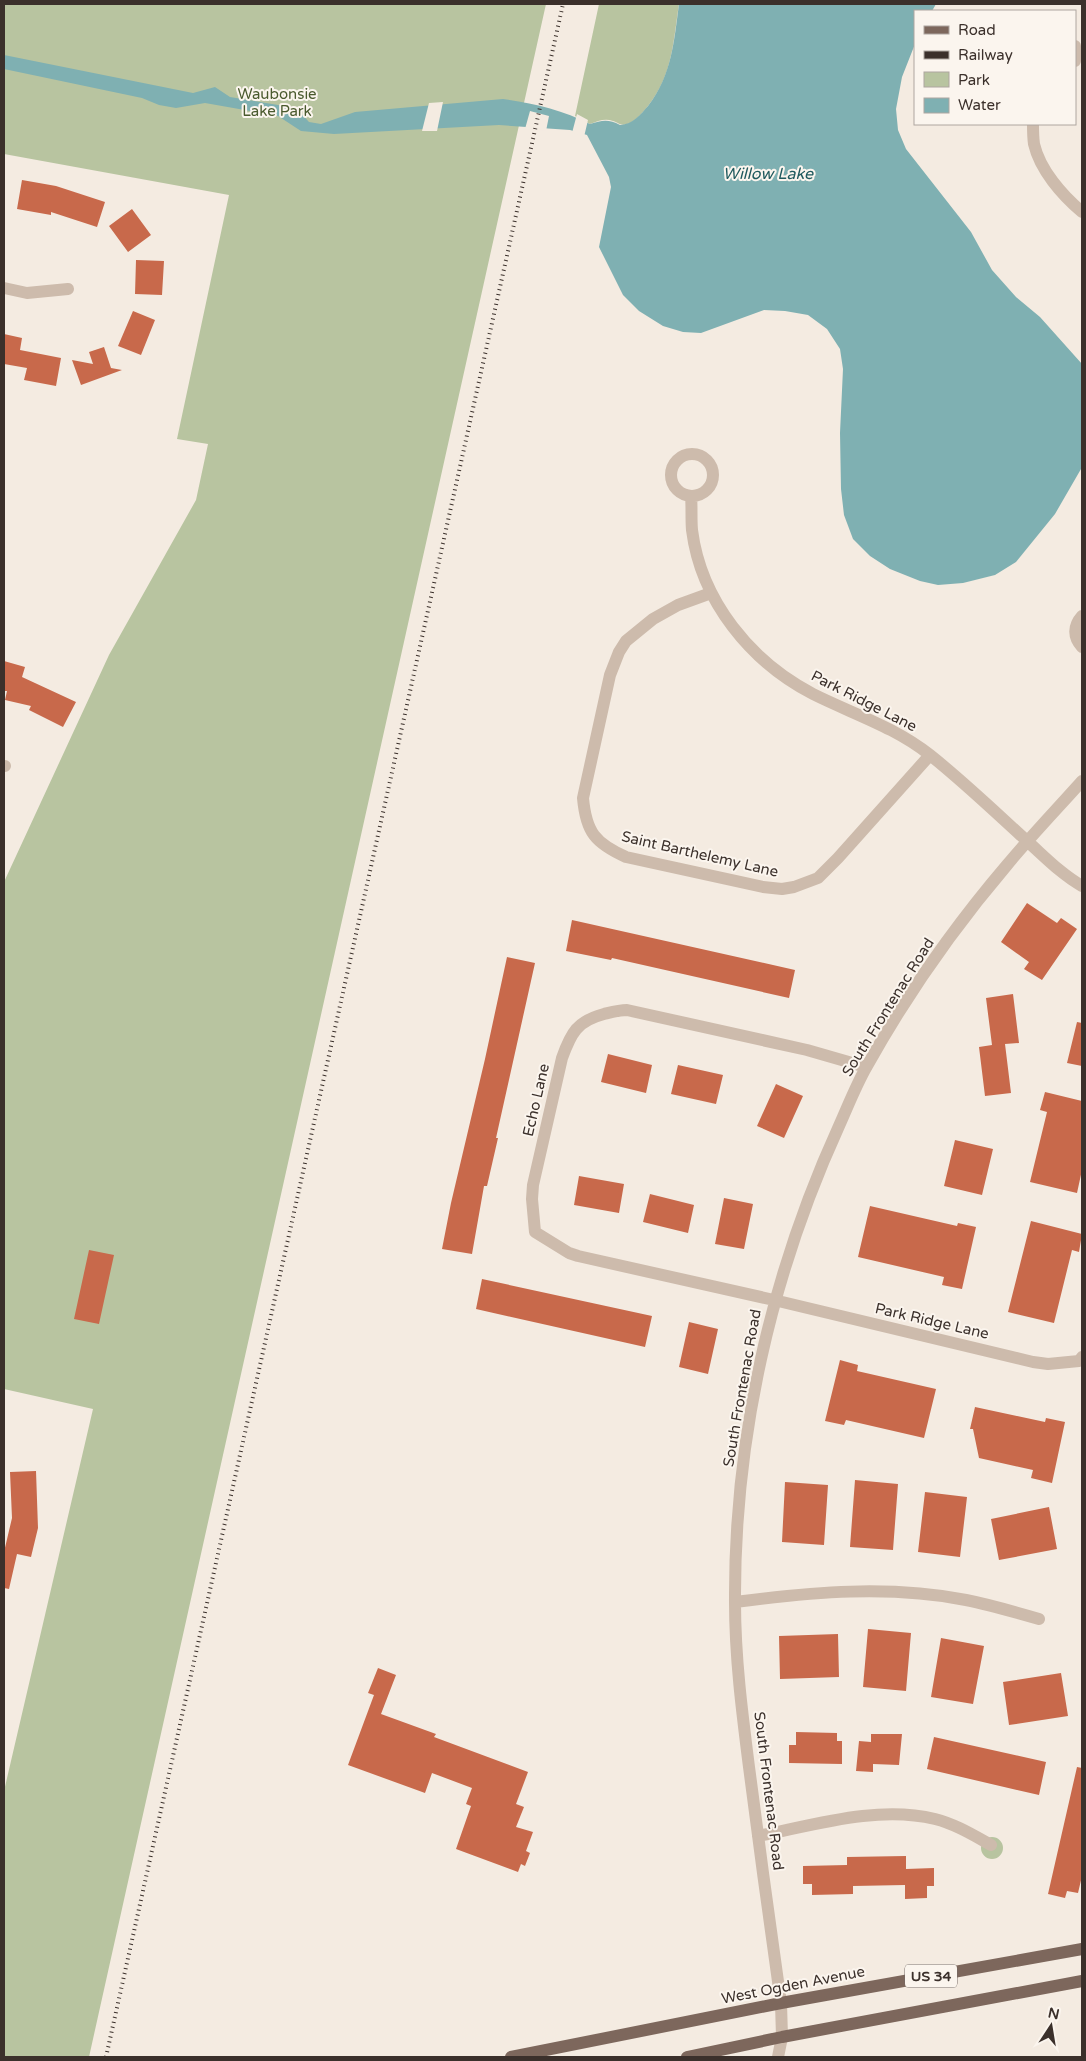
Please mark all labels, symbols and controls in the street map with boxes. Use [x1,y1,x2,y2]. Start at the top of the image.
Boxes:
legend [914,10,1076,125]
text: Road [958,21,996,39]
text: Railway [958,46,1013,64]
text: Park [958,71,990,89]
park label: Waubonsie Lake Park [237,85,317,120]
text: Water [958,96,1001,114]
water label: Willow Lake [723,164,814,184]
street label: Park Ridge Lane [808,667,920,735]
street label: Saint Barthelemy Lane [620,827,780,881]
street label: South Frontenac Road [838,934,938,1080]
street label: Echo Lane [519,1062,553,1138]
street label: Park Ridge Lane [873,1299,991,1343]
street label: South Frontenac Road [719,1308,765,1468]
street label: South Frontenac Road [750,1711,788,1871]
street label: West Ogden Avenue [720,1962,866,2008]
road number: US 34 [905,1964,957,1988]
north arrow [1026,2001,1076,2051]
text: N [1046,2004,1061,2023]

